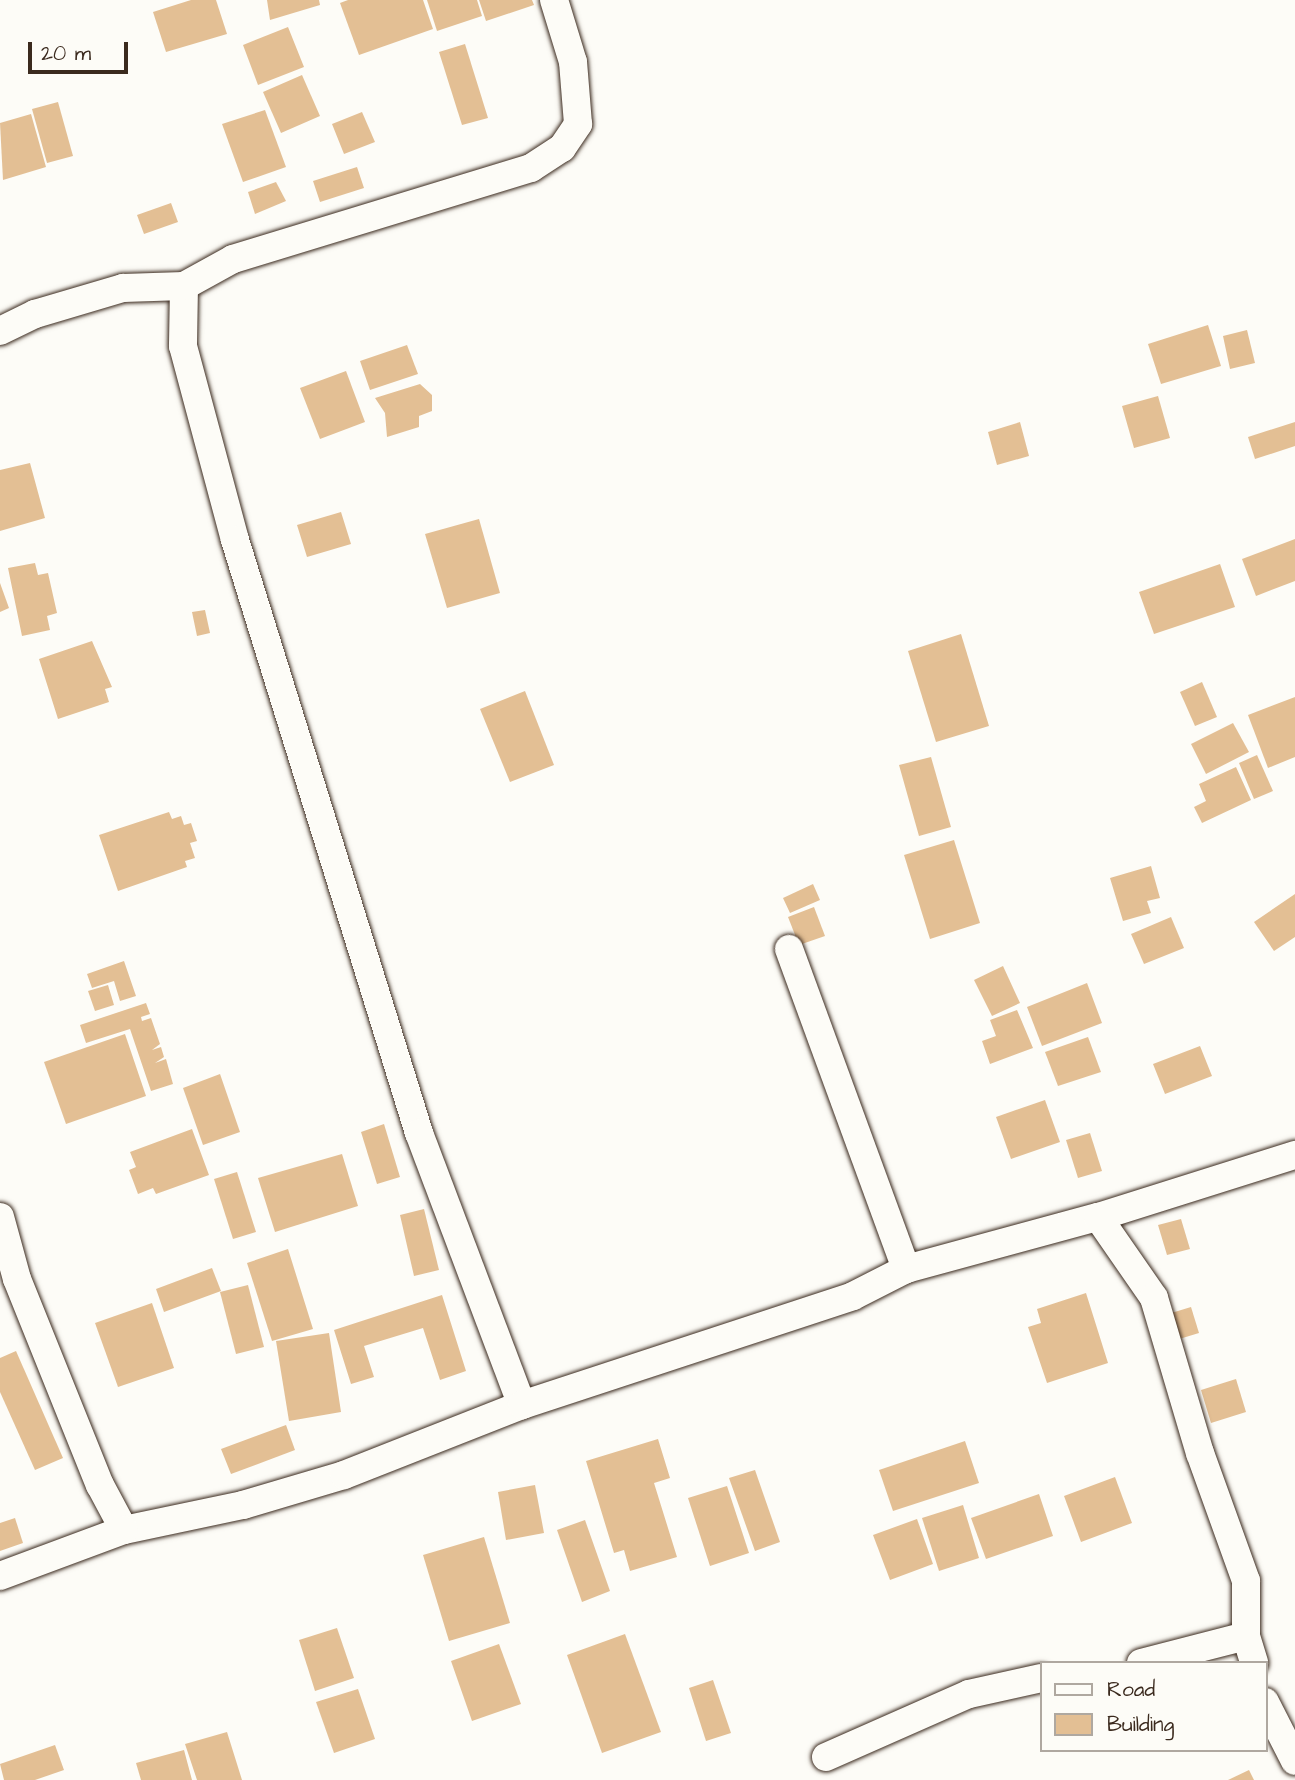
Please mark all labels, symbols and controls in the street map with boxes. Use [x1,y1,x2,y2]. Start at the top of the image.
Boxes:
scale bar [32,28,131,72]
text: 20 m [41,39,91,68]
legend [1040,1661,1267,1752]
text: Road [1107,1675,1155,1704]
text: Building [1107,1710,1174,1739]

